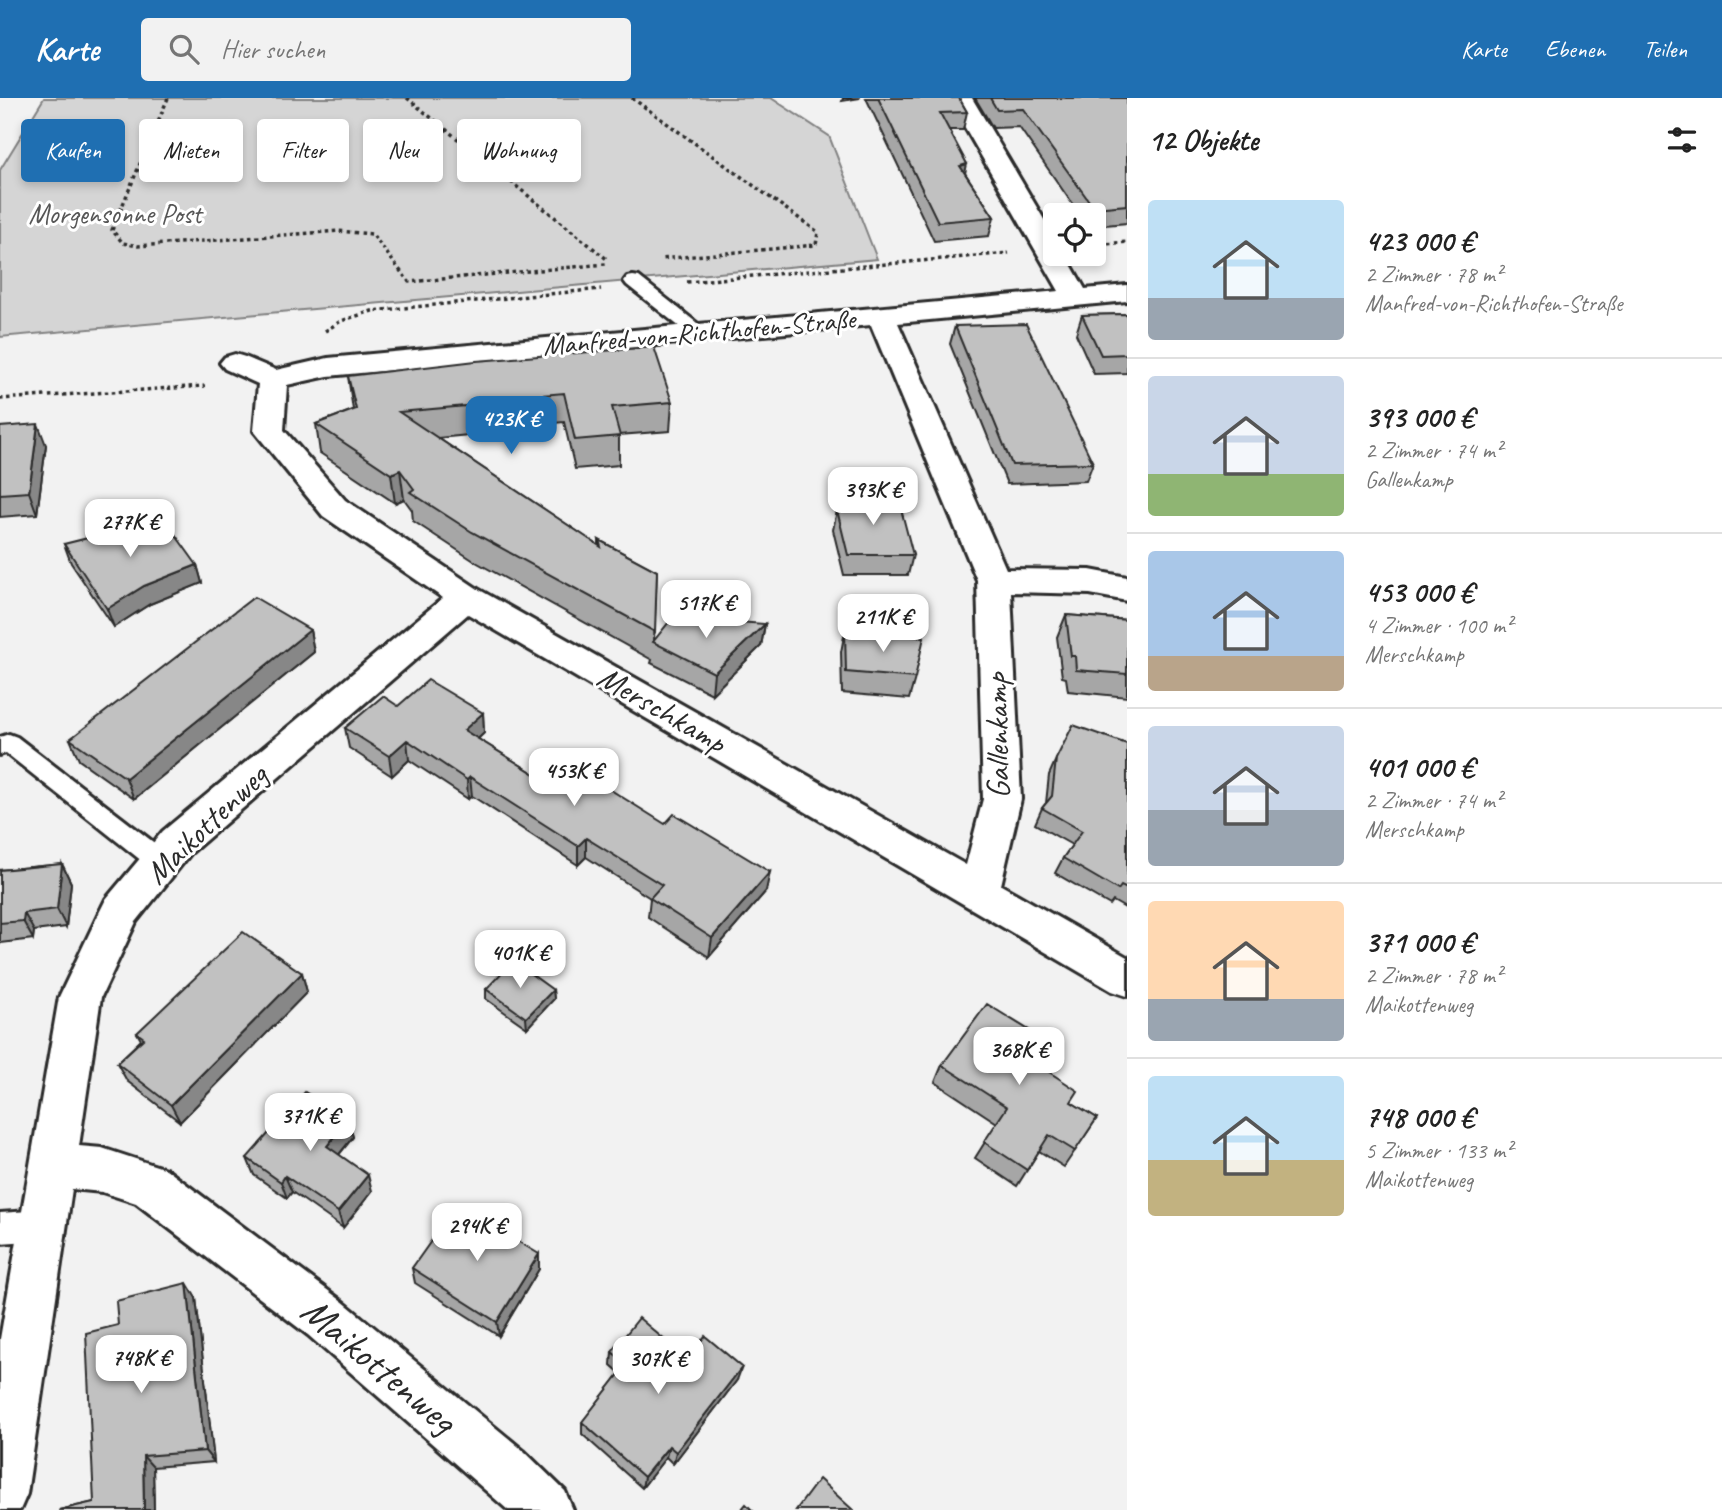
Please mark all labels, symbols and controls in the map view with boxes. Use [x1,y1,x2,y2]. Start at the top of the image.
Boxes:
search box [141,18,631,81]
text: Karte [35,28,99,70]
icon: search [165,30,203,68]
text: Hier suchen [221,33,325,66]
text: Karte [1461,34,1507,64]
text: Ebenen [1545,34,1605,64]
text: Teilen [1643,34,1687,64]
chip: Kaufen [21,119,125,182]
chip: Mieten [139,119,243,182]
chip: Filter [257,119,349,182]
chip: Neu [363,119,443,182]
chip: Wohnung [457,119,581,182]
text: 12 Objekte [1148,121,1258,159]
icon: filters [1663,121,1701,159]
park label: Morgensonne Post [28,196,204,231]
map controls [1043,203,1106,266]
button: locate [1043,203,1106,266]
text: 423 000 € [1365,222,1474,260]
icon: home [1204,228,1288,312]
text: 2 Zimmer · 78 m² [1365,260,1502,289]
text: Manfred-von-Richthofen-Straße [1365,289,1622,318]
street label: Manfred-von-Richthofen-Straße [541,301,859,363]
pin: 423K € [454,396,568,456]
text: 393 000 € [1365,398,1474,436]
text: 423K € [482,404,540,433]
icon: home [1204,404,1288,488]
text: 2 Zimmer · 74 m² [1365,436,1502,465]
text: Gallenkamp [1365,465,1452,494]
pin: 393K € [816,468,930,527]
text: 393K € [844,475,902,504]
pin: 277K € [73,500,187,559]
text: 277K € [101,507,159,536]
text: 453 000 € [1365,573,1474,611]
icon: home [1204,579,1288,663]
pin: 517K € [649,580,763,640]
text: 517K € [677,588,735,617]
pin: 211K € [826,594,940,654]
text: 211K € [854,602,912,631]
text: 4 Zimmer · 100 m² [1365,611,1512,640]
text: Merschkamp [1365,640,1464,669]
street label: Merschkamp [590,655,735,763]
street label: Gallenkamp [975,670,1019,799]
pin: 453K € [517,748,631,808]
text: 401 000 € [1365,748,1474,786]
street label: Maikottenweg [136,753,278,893]
icon: home [1204,754,1288,838]
text: 453K € [545,756,603,785]
text: 2 Zimmer · 74 m² [1365,786,1502,815]
text: Merschkamp [1365,815,1464,844]
text: 371 000 € [1365,923,1474,961]
icon: home [1204,929,1288,1013]
pin: 401K € [463,930,577,990]
text: 401K € [491,938,549,967]
text: 2 Zimmer · 78 m² [1365,961,1502,990]
text: Maikottenweg [1365,990,1473,1019]
pin: 368K € [962,1028,1076,1087]
text: 368K € [989,1035,1049,1064]
pin: 371K € [253,1094,367,1153]
text: 748 000 € [1365,1098,1474,1136]
text: 371K € [281,1101,339,1130]
icon: home [1204,1104,1288,1188]
text: 5 Zimmer · 133 m² [1365,1136,1512,1165]
text: Maikottenweg [1365,1165,1473,1194]
pin: 294K € [420,1204,534,1263]
text: 294K € [448,1211,506,1240]
street label: Maikottenweg [291,1285,469,1446]
pin: 748K € [84,1336,198,1395]
pin: 307K € [601,1336,715,1396]
text: 748K € [112,1343,170,1372]
text: 307K € [629,1344,687,1373]

